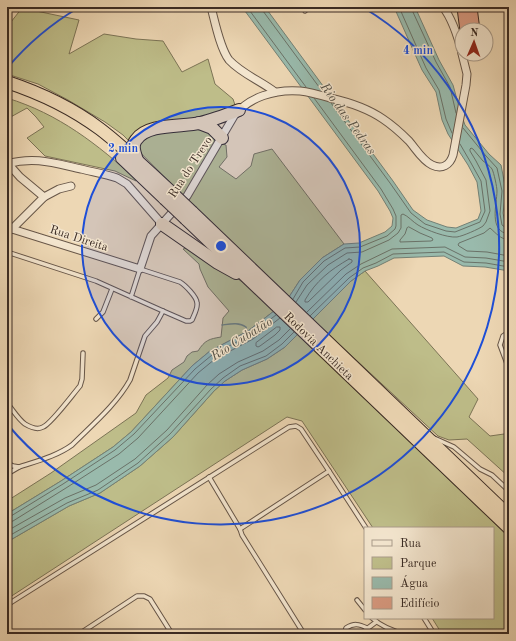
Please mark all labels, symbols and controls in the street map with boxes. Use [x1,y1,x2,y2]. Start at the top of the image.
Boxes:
north arrow [454,22,494,62]
text: N [470,28,479,39]
text: 4 min [403,45,433,57]
water label: Rio das Pedras [317,80,378,158]
street label: Rua do Trevo [167,135,215,200]
text: 2 min [108,143,138,155]
street label: Rua Direita [48,224,109,254]
centre of rings [214,239,228,253]
street label: Rodovia Anchieta [281,311,355,383]
water label: Rio Cubatão [208,315,275,364]
legend [364,527,494,619]
text: Rua [400,538,421,550]
text: Parque [400,558,437,570]
text: Água [400,575,428,590]
text: Edifício [400,598,439,610]

